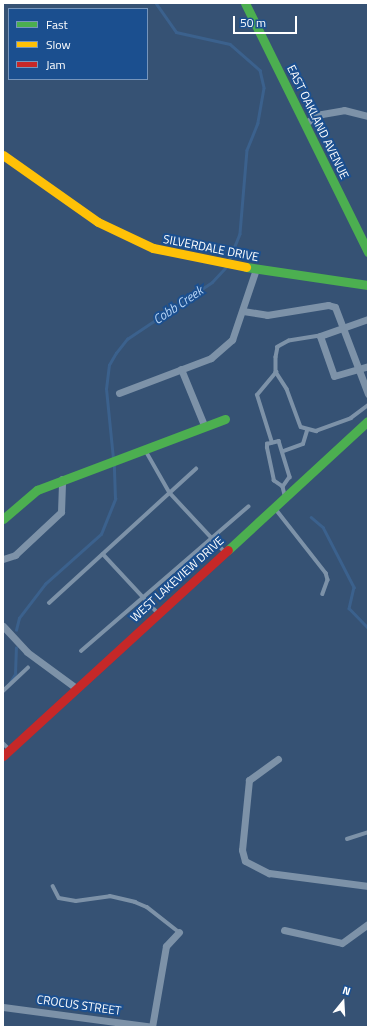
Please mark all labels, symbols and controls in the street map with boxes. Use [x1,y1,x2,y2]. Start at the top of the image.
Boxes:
legend [8,8,148,80]
scale bar [235,8,299,34]
text: 50 m [240,13,266,32]
text: Fast [46,15,68,34]
text: Slow [46,35,71,54]
text: Jam [46,55,66,74]
street label: EAST OAKLAND AVENUE [284,63,352,181]
street label: SILVERDALE DRIVE [162,232,260,264]
water label: Cobb Creek [150,283,206,327]
street label: WEST LAKEVIEW DRIVE [127,533,227,625]
north arrow [323,982,363,1022]
text: N [341,982,353,999]
street label: CROCUS STREET [36,992,122,1018]

